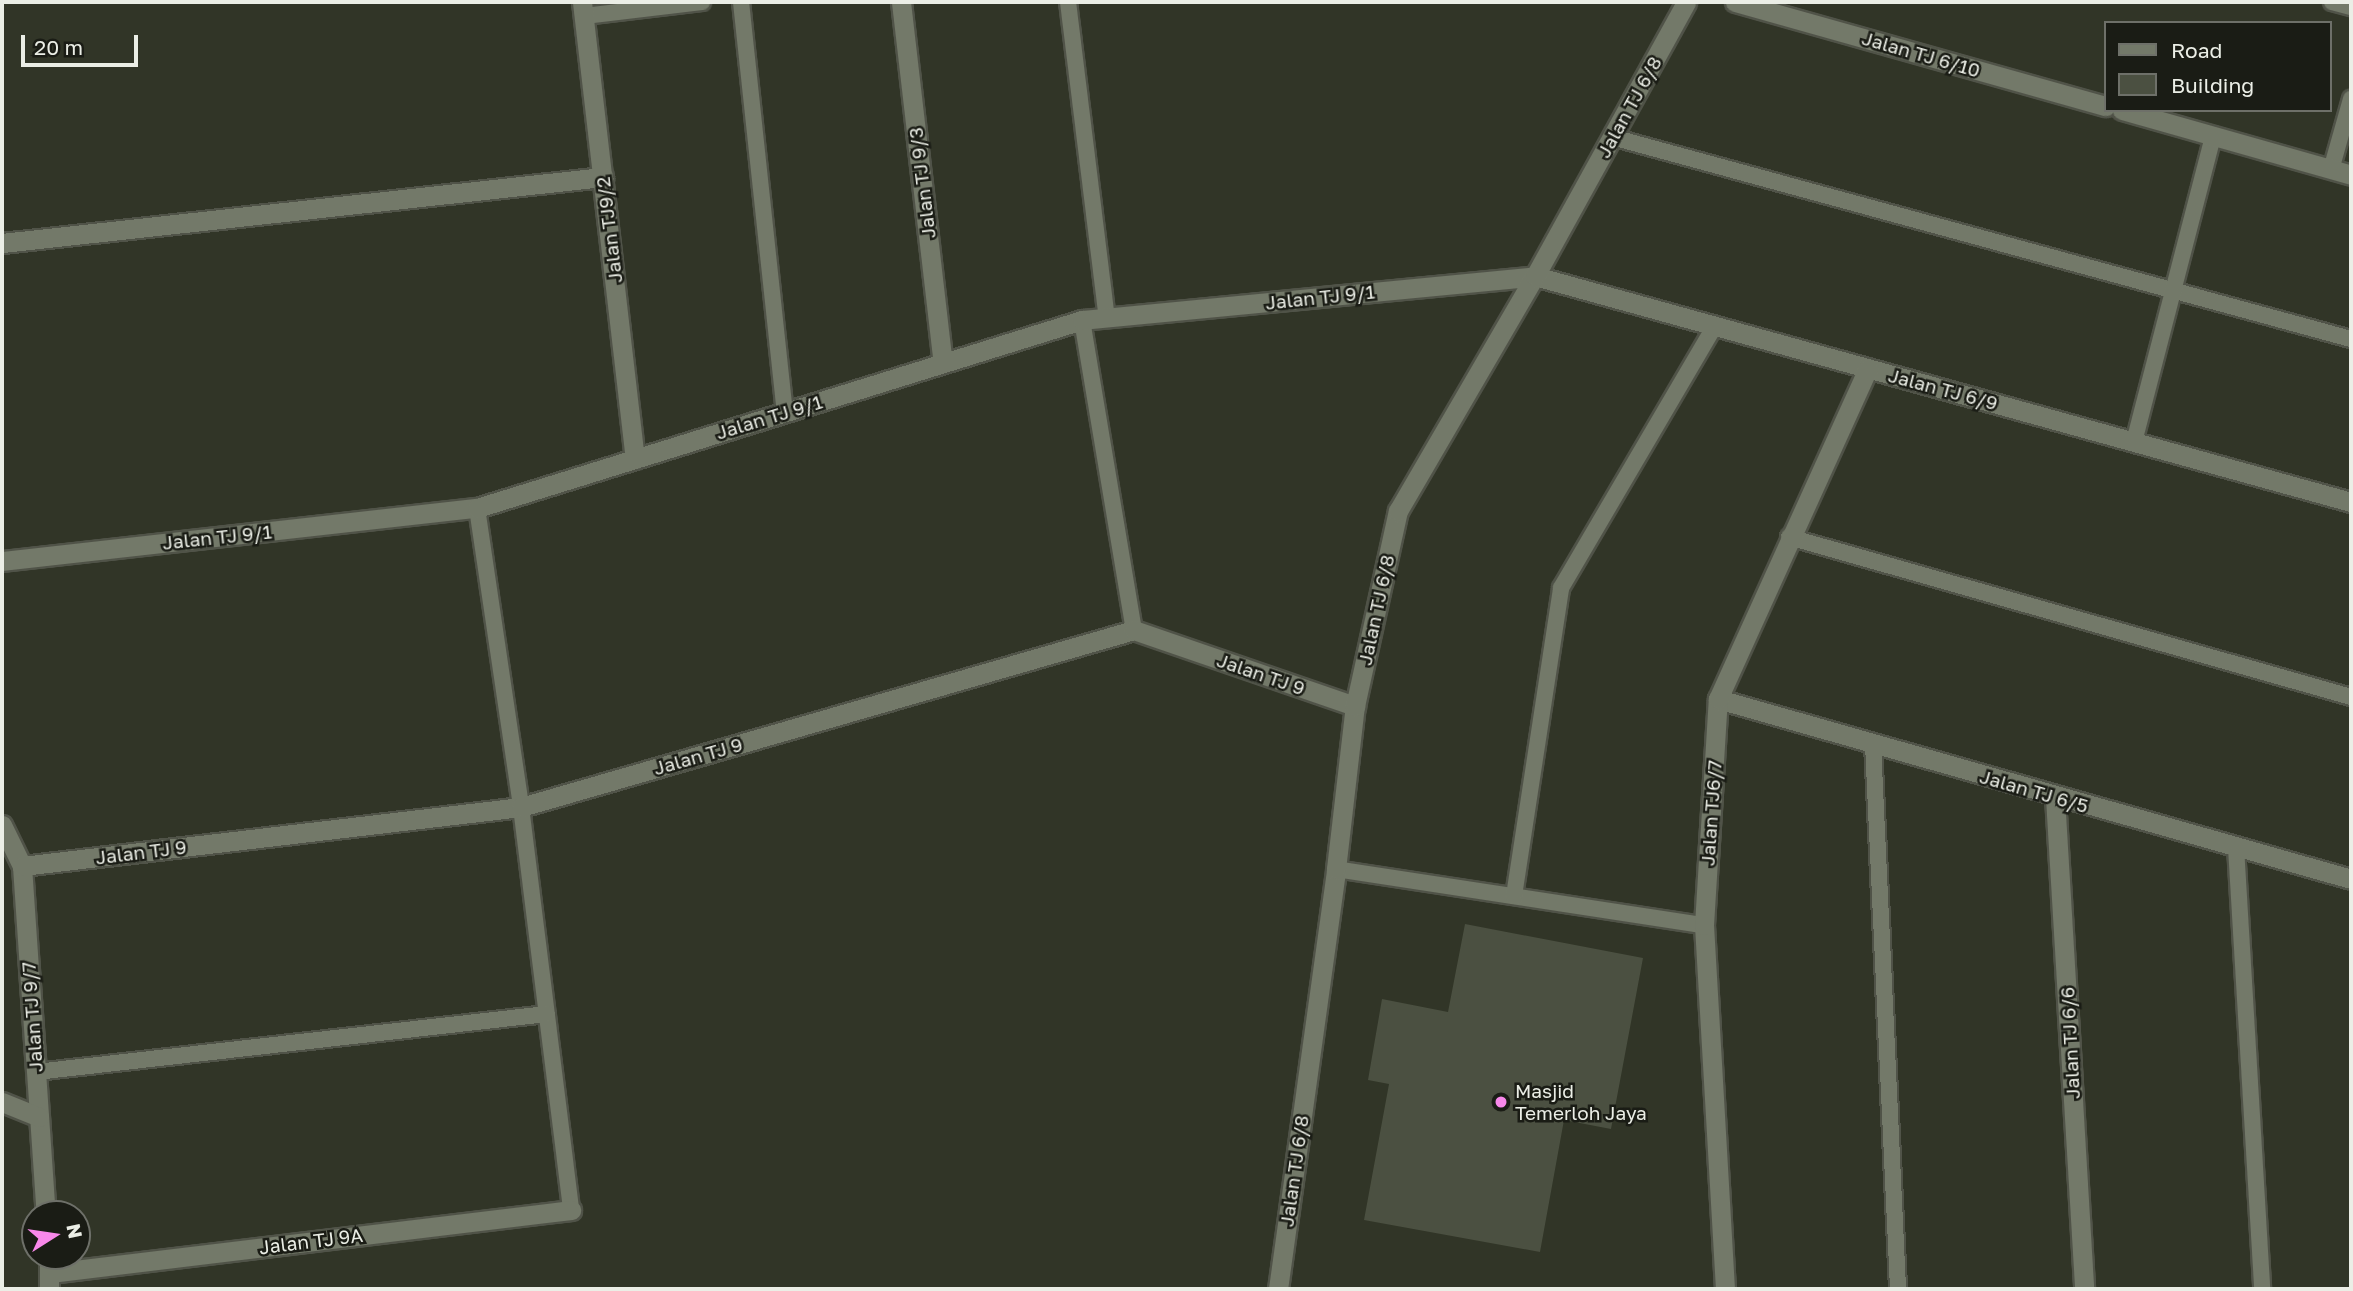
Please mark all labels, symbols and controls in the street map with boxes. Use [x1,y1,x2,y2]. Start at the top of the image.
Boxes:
scale bar [24,21,142,65]
legend [2104,21,2332,112]
street label: Jalan TJ 6/10 [1859,26,1983,82]
text: 20 m [34,34,83,60]
text: Road [2171,37,2222,63]
street label: Jalan TJ 6/8 [1592,52,1666,162]
text: Building [2171,72,2254,98]
street label: Jalan TJ 9/3 [904,126,940,240]
street label: Jalan TJ9/2 [591,176,627,284]
street label: Jalan TJ 9/1 [1264,280,1376,314]
street label: Jalan TJ 6/9 [1886,363,2000,415]
street label: Jalan TJ 9/1 [713,390,825,444]
street label: Jalan TJ 9/1 [161,520,273,554]
street label: Jalan TJ 6/8 [1353,553,1399,667]
street label: Jalan TJ 9 [1214,648,1308,700]
street label: Jalan TJ 9 [651,732,745,780]
street label: Jalan TJ6/7 [1696,759,1726,867]
street label: Jalan TJ 6/5 [1977,765,2091,817]
street label: Jalan TJ 9 [94,835,188,869]
street label: Jalan TJ 9/7 [17,961,47,1073]
street label: Jalan TJ 6/6 [2056,986,2084,1100]
place label: Masjid Temerloh Jaya [1515,1080,1647,1124]
marker: Masjid Temerloh Jaya [1493,1094,1509,1110]
street label: Jalan TJ 6/8 [1275,1114,1313,1228]
north arrow [21,1200,91,1270]
text: N [62,1221,88,1240]
street label: Jalan TJ 9A [258,1223,364,1259]

